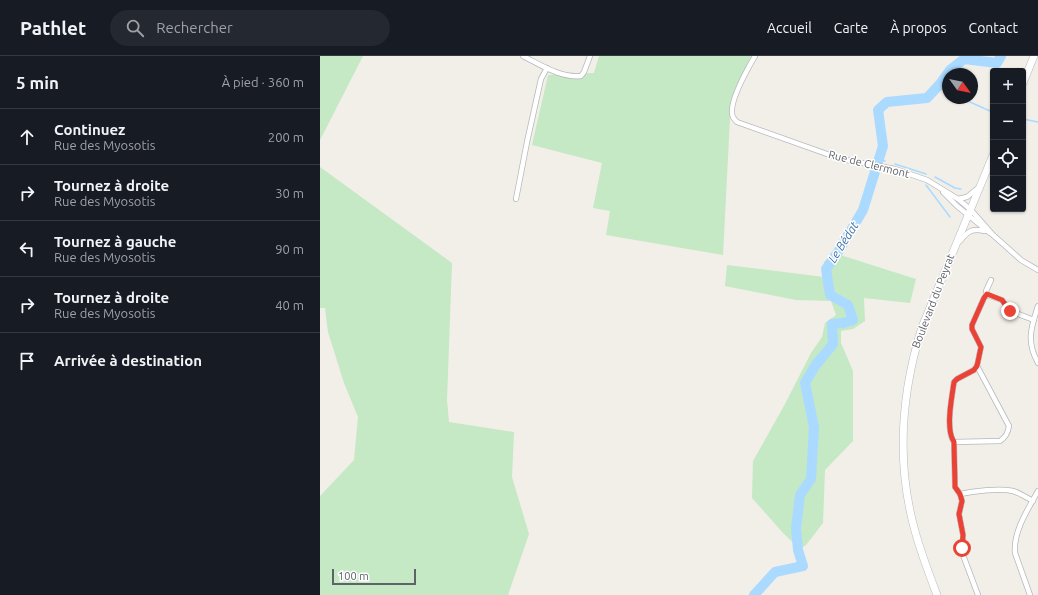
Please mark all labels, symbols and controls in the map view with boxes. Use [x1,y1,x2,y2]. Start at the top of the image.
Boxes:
search box [110,10,390,46]
text: Pathlet [20,17,86,39]
icon: search [124,17,146,39]
text: Rechercher [156,19,233,36]
text: Accueil [767,20,812,36]
text: Carte [834,20,868,36]
text: À propos [890,20,947,36]
text: Contact [969,20,1018,36]
north arrow [942,68,978,104]
map controls [990,68,1026,212]
button: + [990,68,1026,104]
text: 5 min [16,73,59,92]
text: À pied · 360 m [222,75,304,89]
button: − [990,104,1026,140]
text: Continuez [54,121,125,138]
icon: ahead [16,126,38,148]
text: 200 m [268,130,304,144]
text: Rue des Myosotis [54,138,155,152]
button: locate [990,140,1026,176]
street label: Rue de Clermont [827,148,911,180]
button: layers [990,176,1026,212]
text: Tournez à droite [54,177,169,194]
icon: right [16,182,38,204]
text: 30 m [275,186,304,200]
text: Rue des Myosotis [54,194,155,208]
water label: Le Bédat [825,219,861,265]
text: Tournez à gauche [54,233,177,250]
icon: left [16,238,38,260]
text: 90 m [275,242,304,256]
text: Rue des Myosotis [54,250,155,264]
street label: Boulevard du Peyrat [909,252,957,350]
text: Tournez à droite [54,289,169,306]
icon: right [16,294,38,316]
text: 40 m [275,298,304,312]
route end [1001,302,1019,320]
text: Rue des Myosotis [54,306,155,320]
icon: arrive [16,350,38,372]
text: Arrivée à destination [54,352,202,369]
route start [953,539,971,557]
scale bar [332,567,416,586]
text: 100 m [338,570,369,582]

